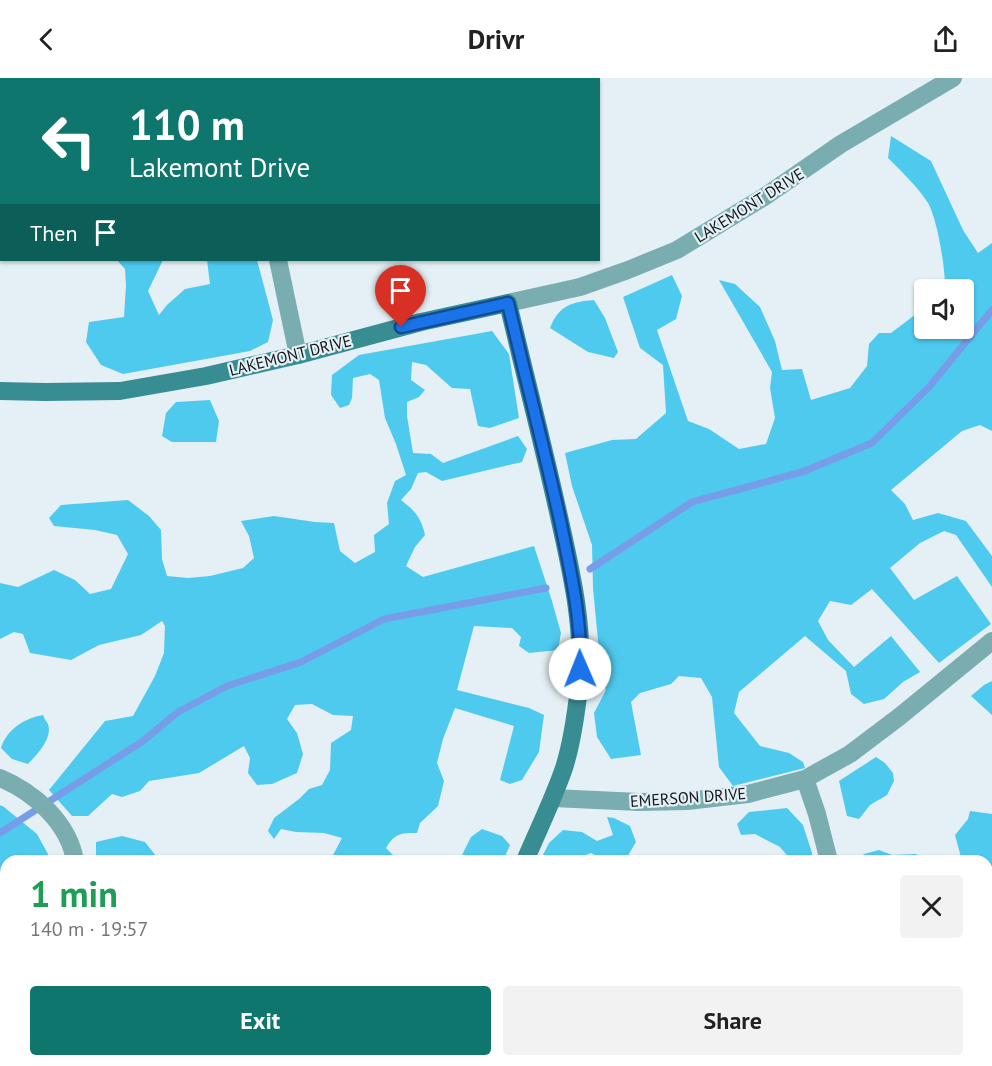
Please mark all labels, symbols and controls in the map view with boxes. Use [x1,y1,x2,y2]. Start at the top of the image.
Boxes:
text: Drivr [468,22,524,56]
icon: back [30,23,63,56]
icon: share [929,23,962,56]
text: 110 m [129,97,245,152]
icon: left [30,102,108,180]
text: Lakemont Drive [129,150,310,184]
street label: LAKEMONT DRIVE [691,163,807,247]
icon: arrive [89,216,122,249]
text: Then [30,219,77,247]
pin [375,265,426,327]
icon: arrive [384,274,417,307]
map controls [914,279,974,339]
button: sound [914,279,974,339]
street label: LAKEMONT DRIVE [227,330,353,380]
position arrow [548,637,612,701]
street label: EMERSON DRIVE [629,783,747,811]
text: 1 min [30,870,118,917]
button: close [900,875,963,938]
text: 140 m · 19:57 [30,916,148,942]
button: Exit [30,986,491,1055]
button: Share [503,986,963,1055]

